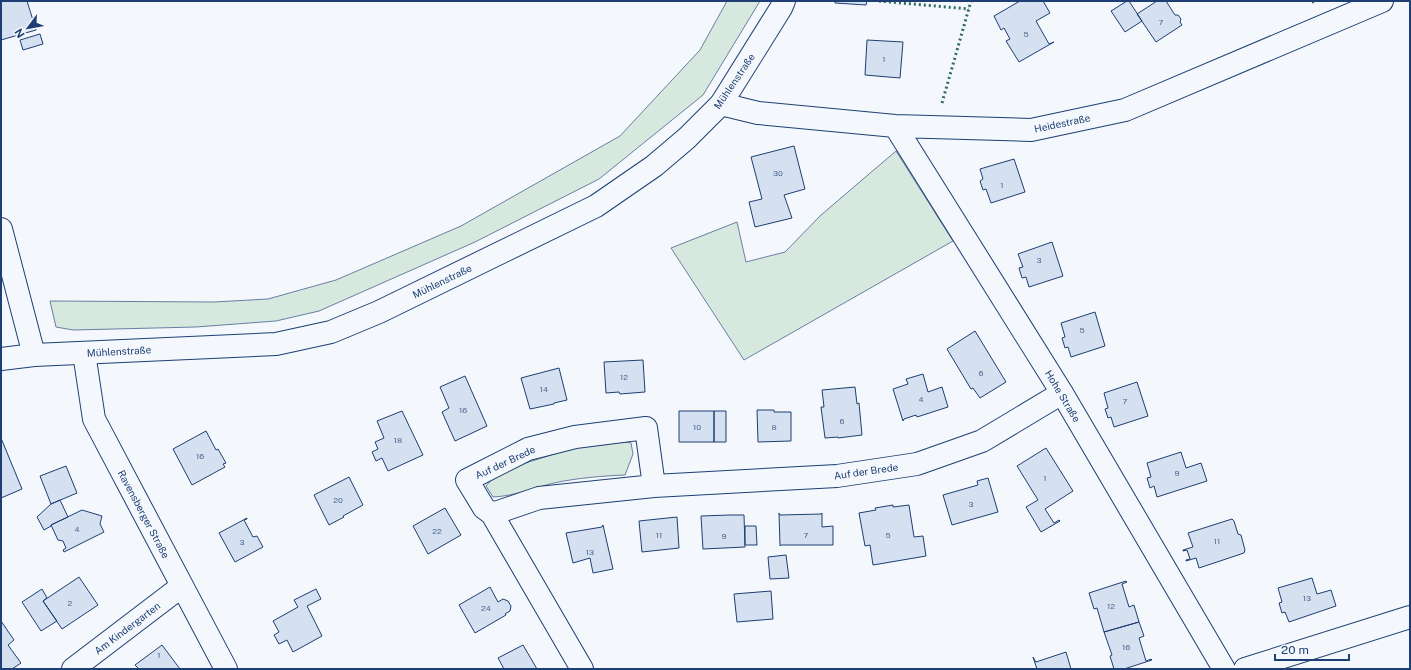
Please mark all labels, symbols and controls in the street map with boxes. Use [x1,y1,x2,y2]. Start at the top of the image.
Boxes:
north arrow [8,8,48,48]
house number: 7 [1159,17,1164,27]
text: N [12,26,27,40]
house number: 5 [1023,29,1029,39]
street label: Mühlenstraße [711,51,757,111]
house number: 1 [882,54,886,64]
street label: Heidestraße [1033,111,1091,135]
house number: 30 [773,168,783,178]
house number: 1 [1000,180,1004,190]
house number: 3 [1036,255,1042,265]
street label: Mühlenstraße [410,261,474,300]
house number: 5 [1079,325,1085,335]
street label: Mühlenstraße [87,343,152,359]
house number: 6 [979,368,984,378]
street label: Hohe Straße [1043,368,1083,424]
house number: 12 [620,372,628,382]
house number: 14 [540,384,548,394]
house number: 4 [918,394,924,404]
house number: 7 [1123,396,1128,406]
house number: 16 [459,405,467,415]
house number: 6 [840,416,845,426]
house number: 10 [693,422,701,432]
house number: 8 [771,422,777,432]
house number: 18 [394,435,402,445]
street label: Auf der Brede [473,443,537,481]
house number: 16 [196,451,204,461]
street label: Auf der Brede [833,460,899,481]
street label: Ravensberger Straße [116,468,172,560]
house number: 9 [1175,468,1180,478]
house number: 1 [1043,473,1047,483]
house number: 20 [333,495,343,505]
house number: 3 [968,499,974,509]
house number: 4 [74,524,80,534]
house number: 22 [432,526,442,536]
house number: 11 [656,530,662,540]
house number: 7 [804,530,809,540]
house number: 5 [885,530,891,540]
house number: 9 [722,531,727,541]
house number: 11 [1214,536,1220,546]
house number: 3 [239,537,245,547]
house number: 13 [586,547,594,557]
house number: 13 [1303,593,1311,603]
house number: 2 [68,598,73,608]
street label: Am Kindergarten [92,599,162,657]
house number: 12 [1107,601,1115,611]
house number: 24 [481,603,491,613]
scale bar [1275,636,1349,662]
house number: 16 [1122,642,1130,652]
text: 20 m [1281,643,1309,657]
house number: 1 [157,650,161,660]

